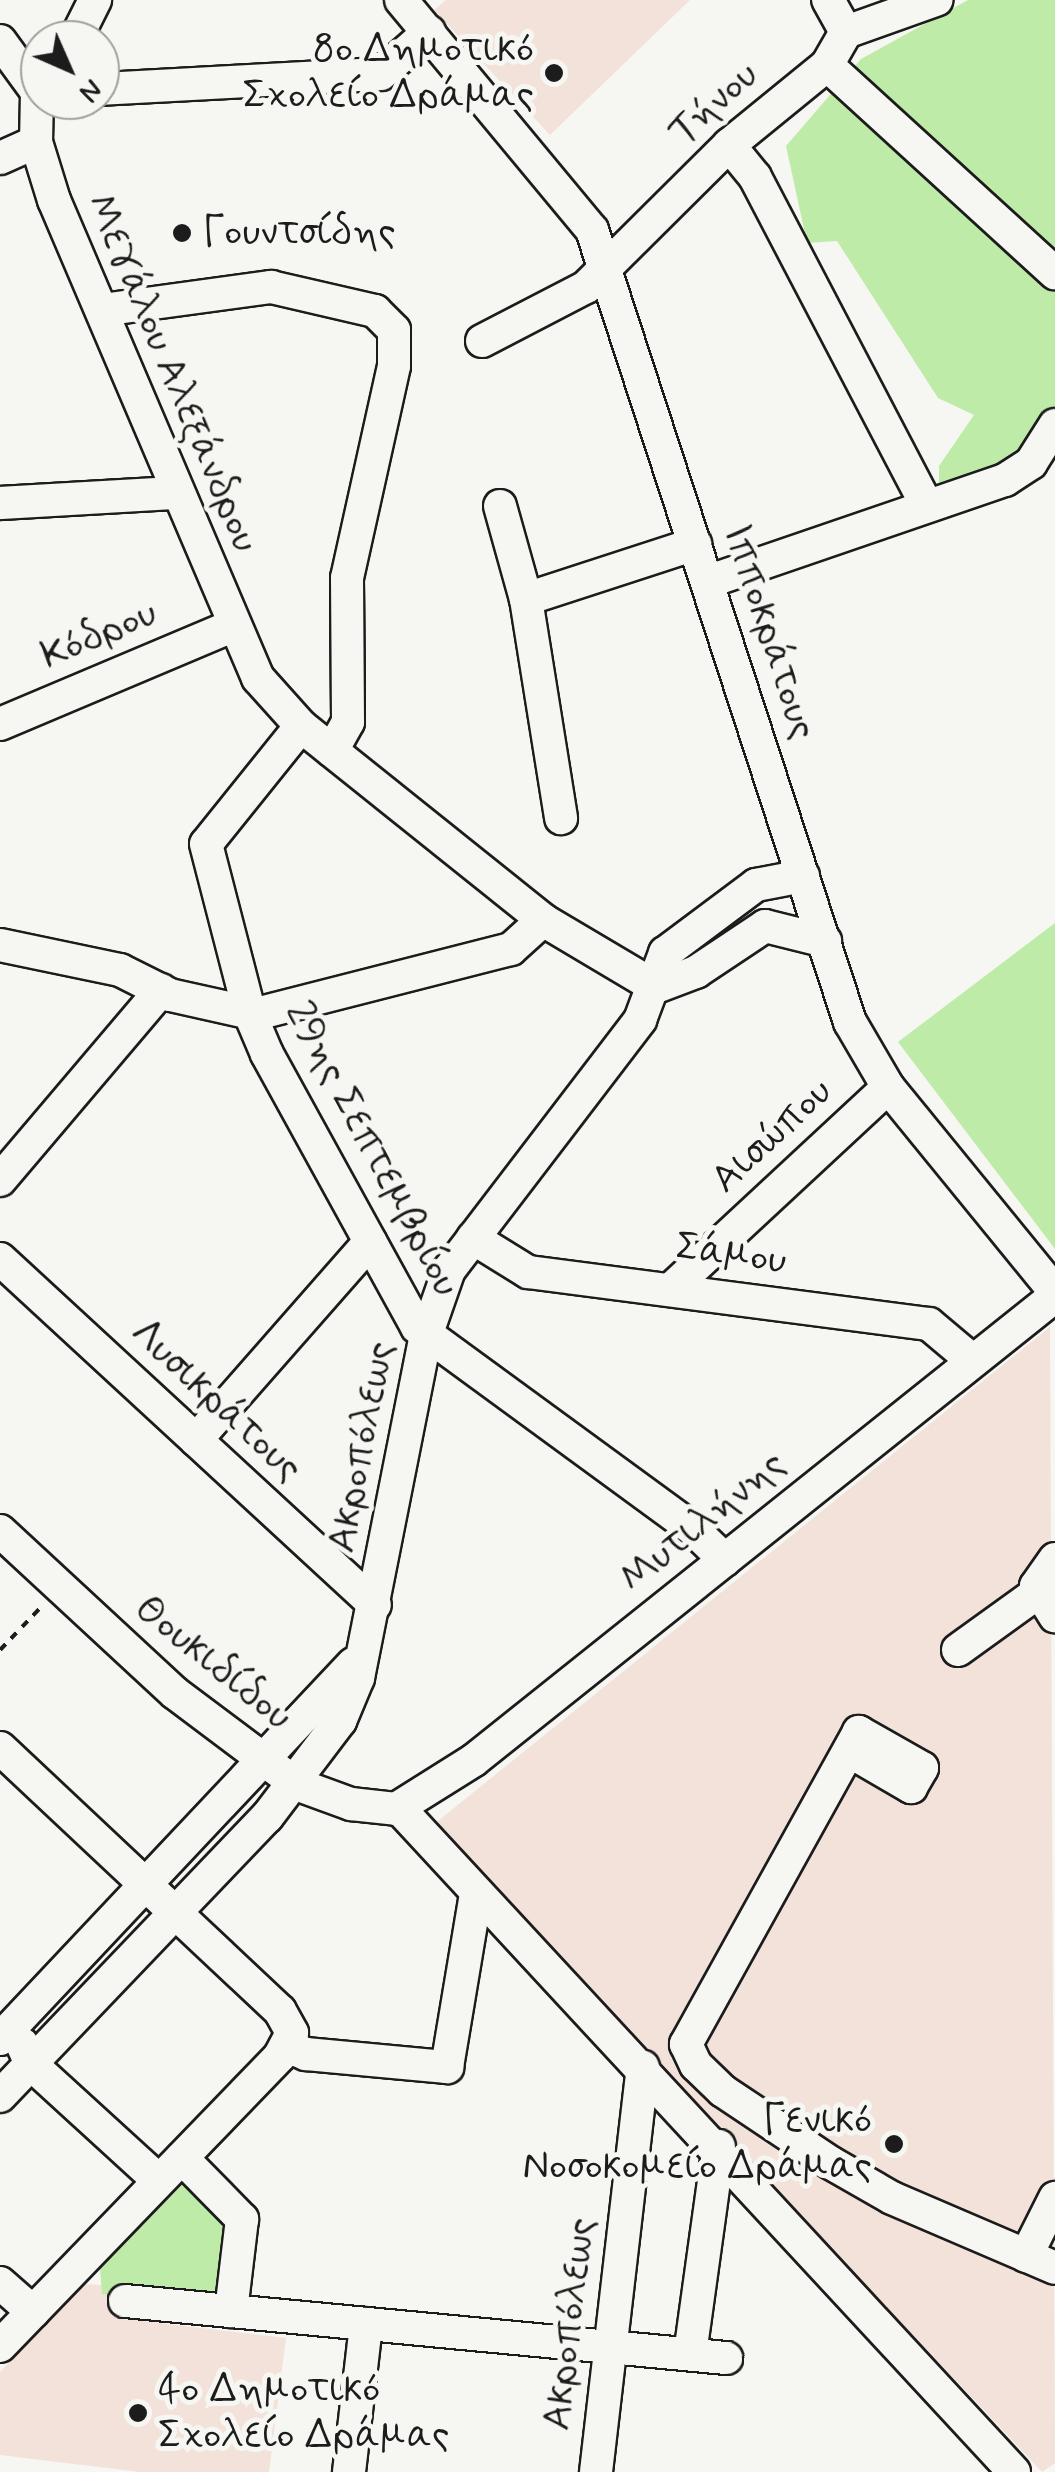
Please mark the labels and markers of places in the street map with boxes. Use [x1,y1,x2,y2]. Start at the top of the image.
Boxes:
place label: 8ο Δημοτικό Σχολείο Δράμας [243,26,534,120]
marker: 8ο Δημοτικό Σχολείο Δράμας [543,62,565,84]
place label: Γουντσίδης [202,209,396,257]
marker: Γουντσίδης [171,222,193,244]
place label: Γενικό Νοσοκομείο Δράμας [522,2097,872,2191]
marker: Γενικό Νοσοκομείο Δράμας [881,2131,907,2157]
place label: 4ο Δημοτικό Σχολείο Δράμας [158,2366,449,2460]
marker: 4ο Δημοτικό Σχολείο Δράμας [127,2402,149,2424]

